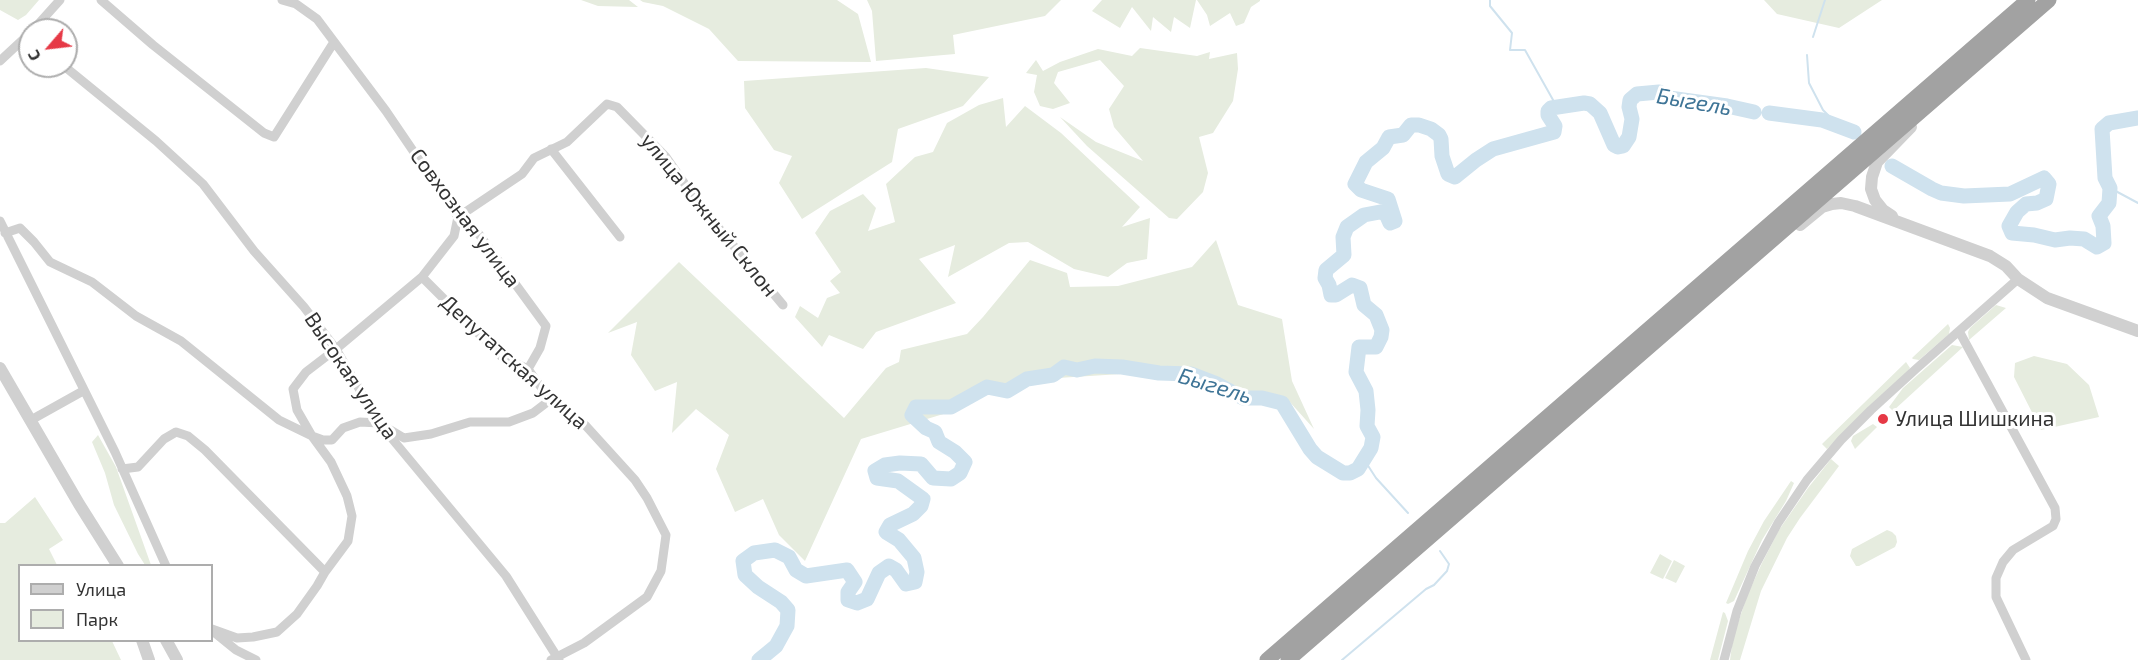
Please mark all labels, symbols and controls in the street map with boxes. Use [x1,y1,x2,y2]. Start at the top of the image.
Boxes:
north arrow [18,18,78,78]
text: С [23,47,44,64]
water label: Быгель [1654,82,1734,122]
street label: улица Южный Склон [635,128,783,302]
street label: Совхозная улица [405,144,525,292]
street label: Депутатская улица [435,289,593,435]
street label: Высокая улица [299,308,403,444]
water label: Быгель [1175,362,1255,410]
place label: Улица Шишкина [1895,406,2054,432]
marker: Улица Шишкина [1876,412,1890,426]
legend [18,564,213,642]
text: Улица [76,578,126,600]
text: Парк [76,608,118,630]

